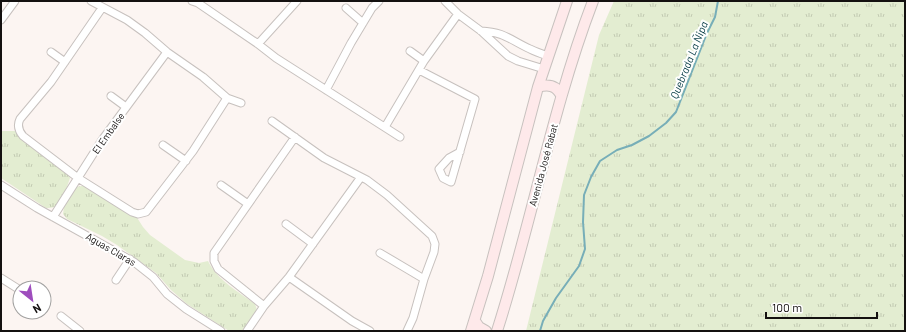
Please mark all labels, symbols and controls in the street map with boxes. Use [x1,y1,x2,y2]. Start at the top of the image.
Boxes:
water label: Quebrada La Ñipa [667,19,710,100]
street label: El Embalse [89,110,127,156]
street label: Avenida José Rabat [526,122,560,208]
street label: Aguas Claras [84,230,138,268]
north arrow [12,280,52,320]
scale bar [766,294,877,320]
text: 100 m [772,300,802,314]
text: N [31,302,44,317]

